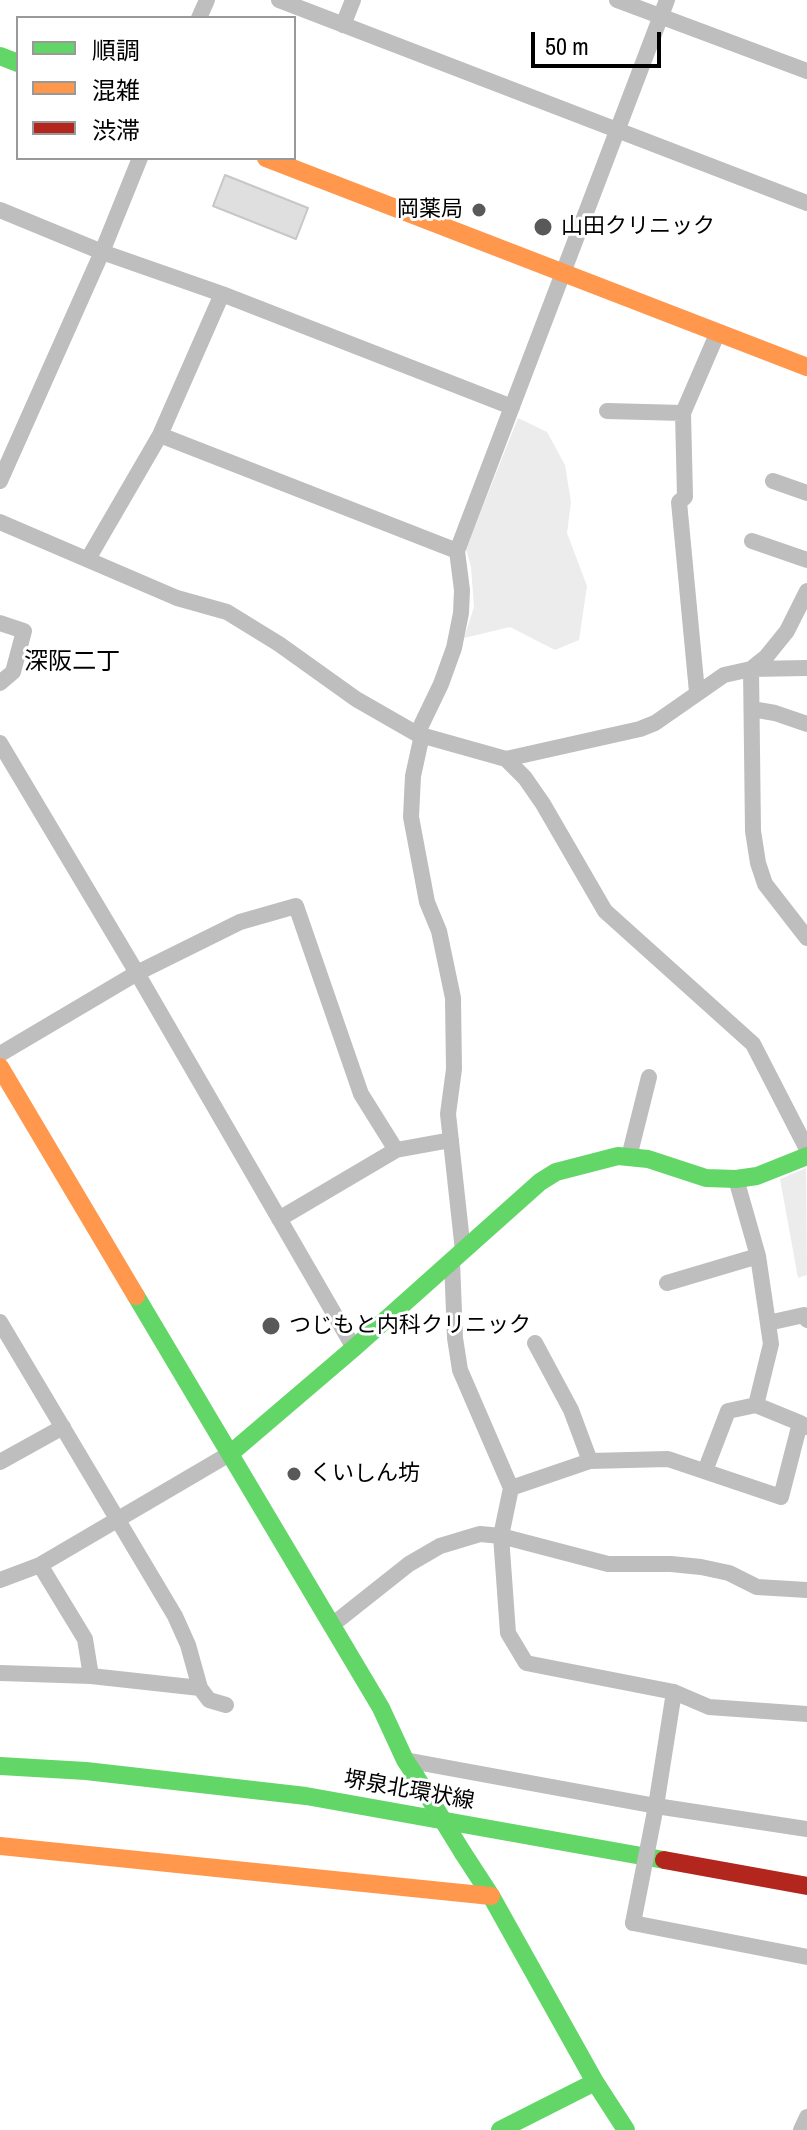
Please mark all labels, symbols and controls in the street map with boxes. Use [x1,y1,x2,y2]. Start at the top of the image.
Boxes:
legend [16,16,296,160]
scale bar [535,16,665,66]
text: 50 m [545,30,589,62]
text: 順調 [92,34,140,66]
text: 混雑 [92,74,140,106]
text: 渋滞 [92,114,140,146]
place label: 岡薬局 [397,197,463,223]
marker: 岡薬局 [470,201,488,219]
place label: 山田クリニック [561,214,715,240]
marker: 山田クリニック [532,216,554,238]
district label: 深阪二丁 [24,649,120,677]
place label: つじもと内科クリニック [289,1313,531,1339]
marker: つじもと内科クリニック [260,1315,282,1337]
place label: くいしん坊 [310,1461,420,1487]
marker: くいしん坊 [285,1465,303,1483]
street label: 堺泉北環状線 [342,1767,476,1815]

